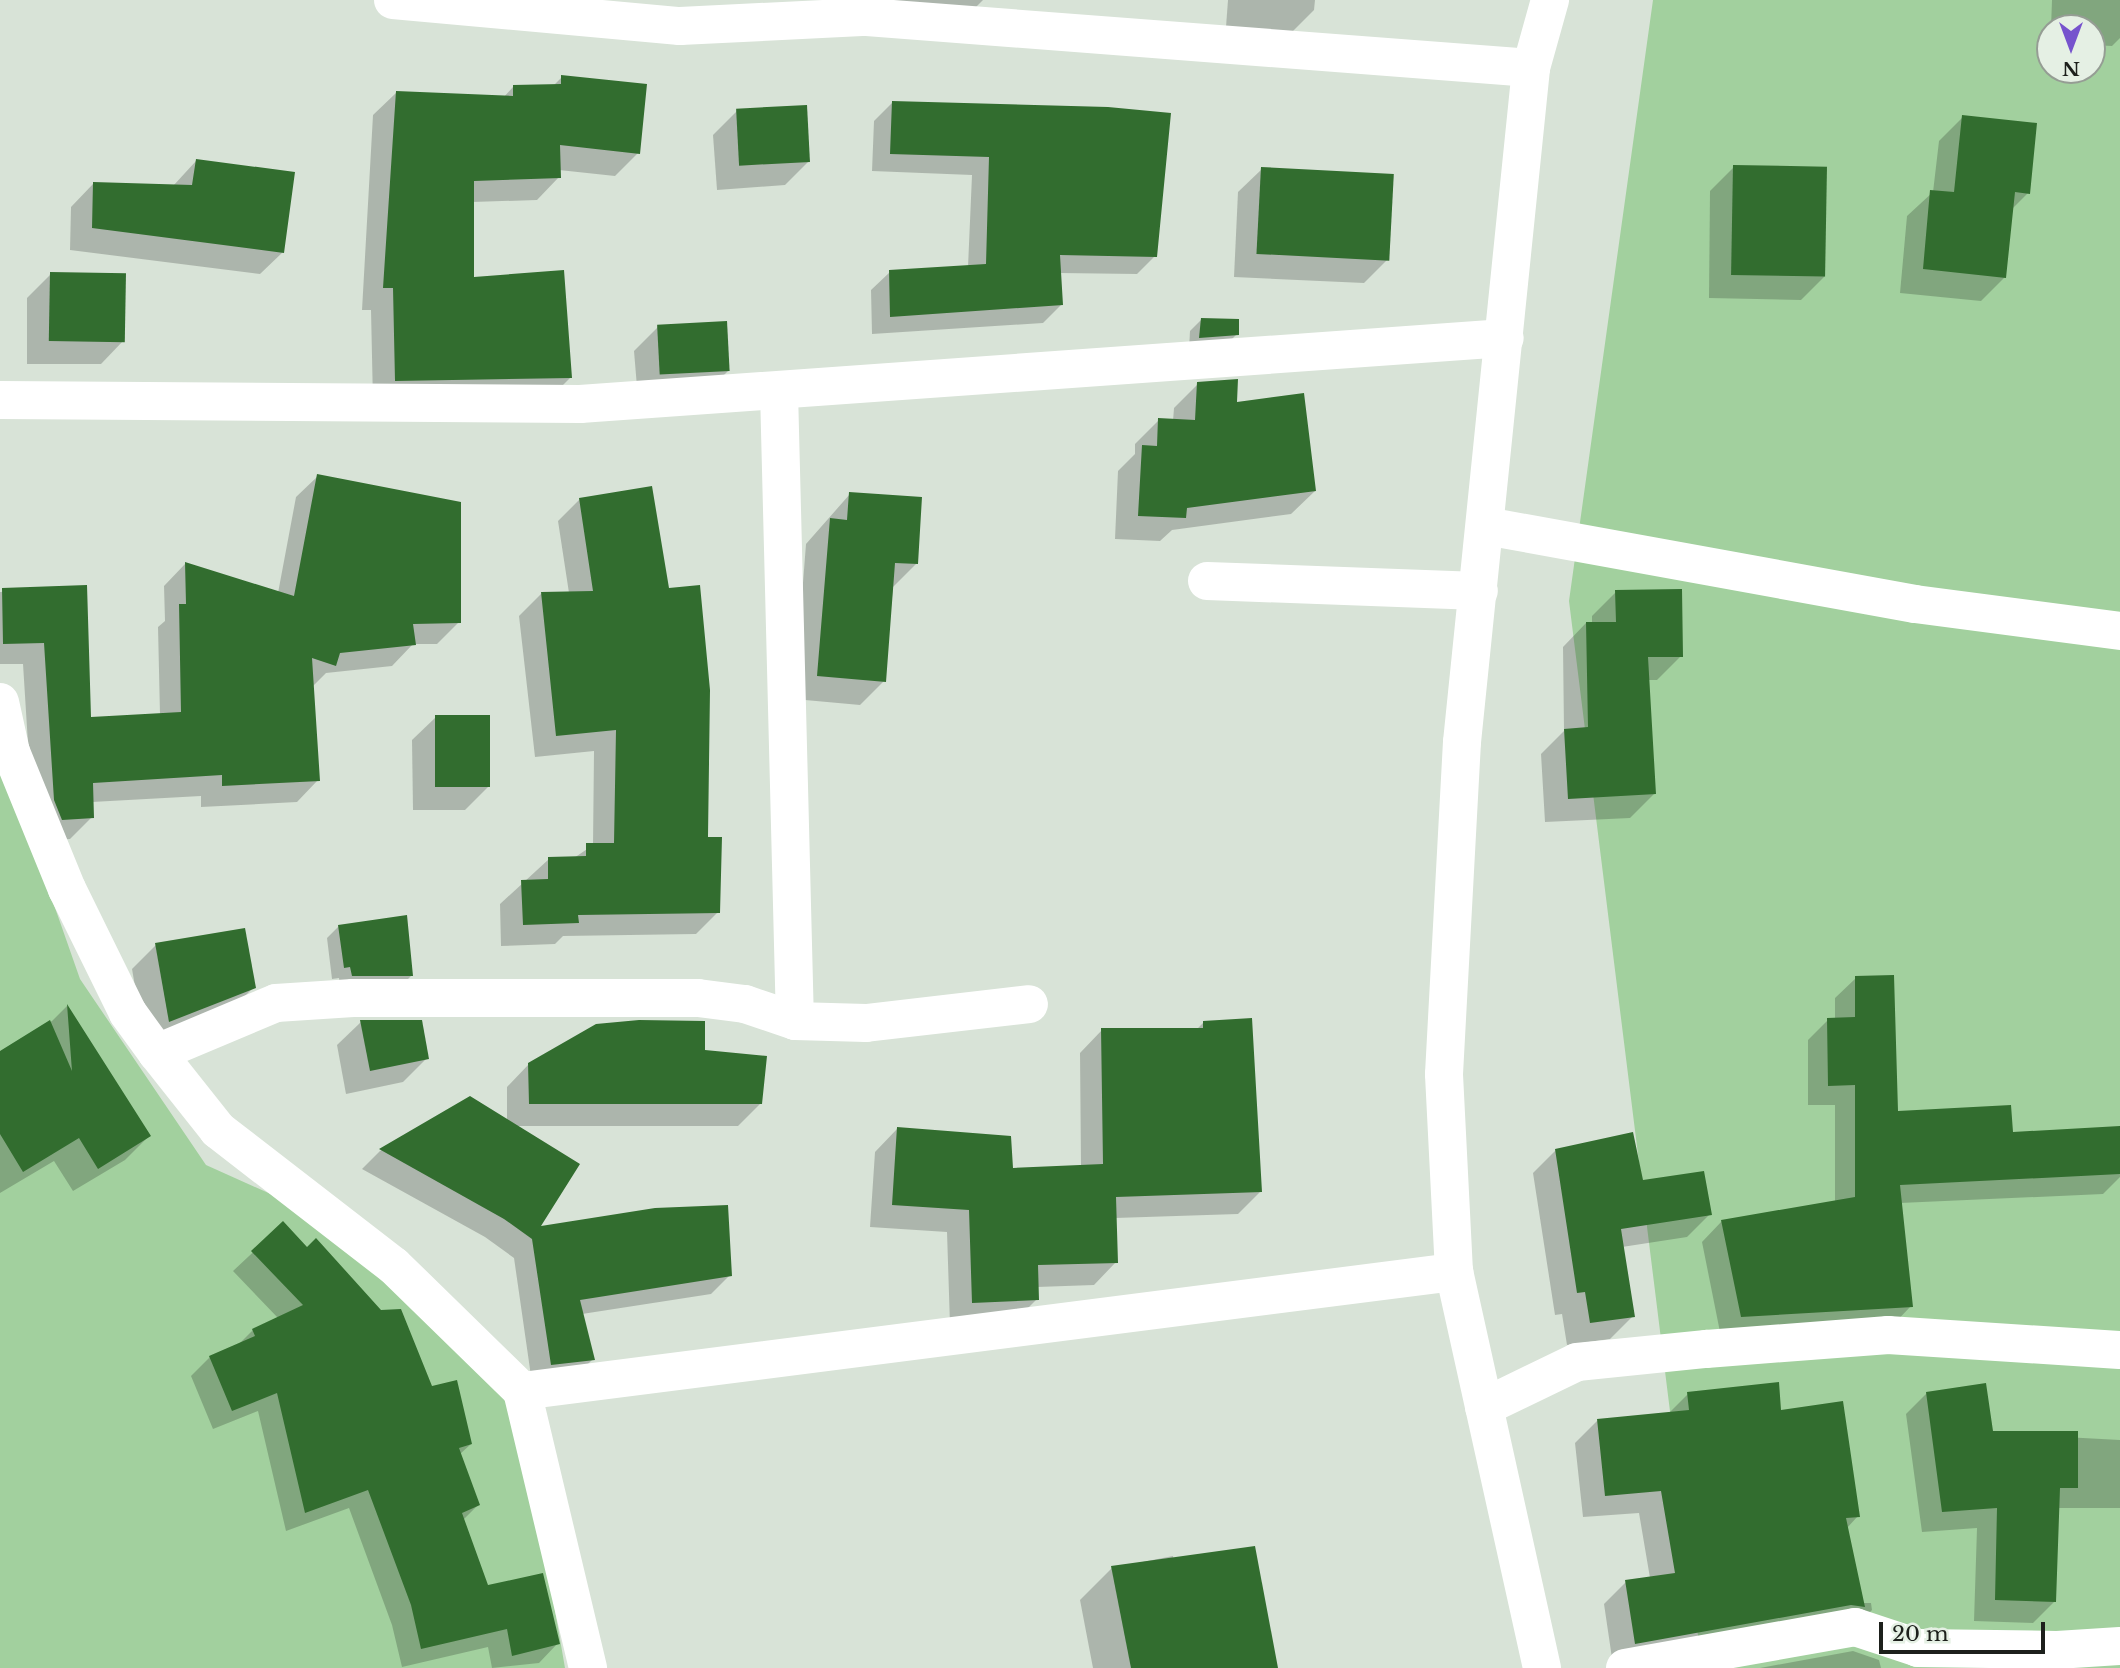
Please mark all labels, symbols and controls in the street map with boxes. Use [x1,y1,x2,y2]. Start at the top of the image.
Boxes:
north arrow [2036,14,2106,84]
text: N [2062,57,2080,80]
scale bar [1882,1608,2048,1652]
text: 20 m [1892,1621,1949,1647]

